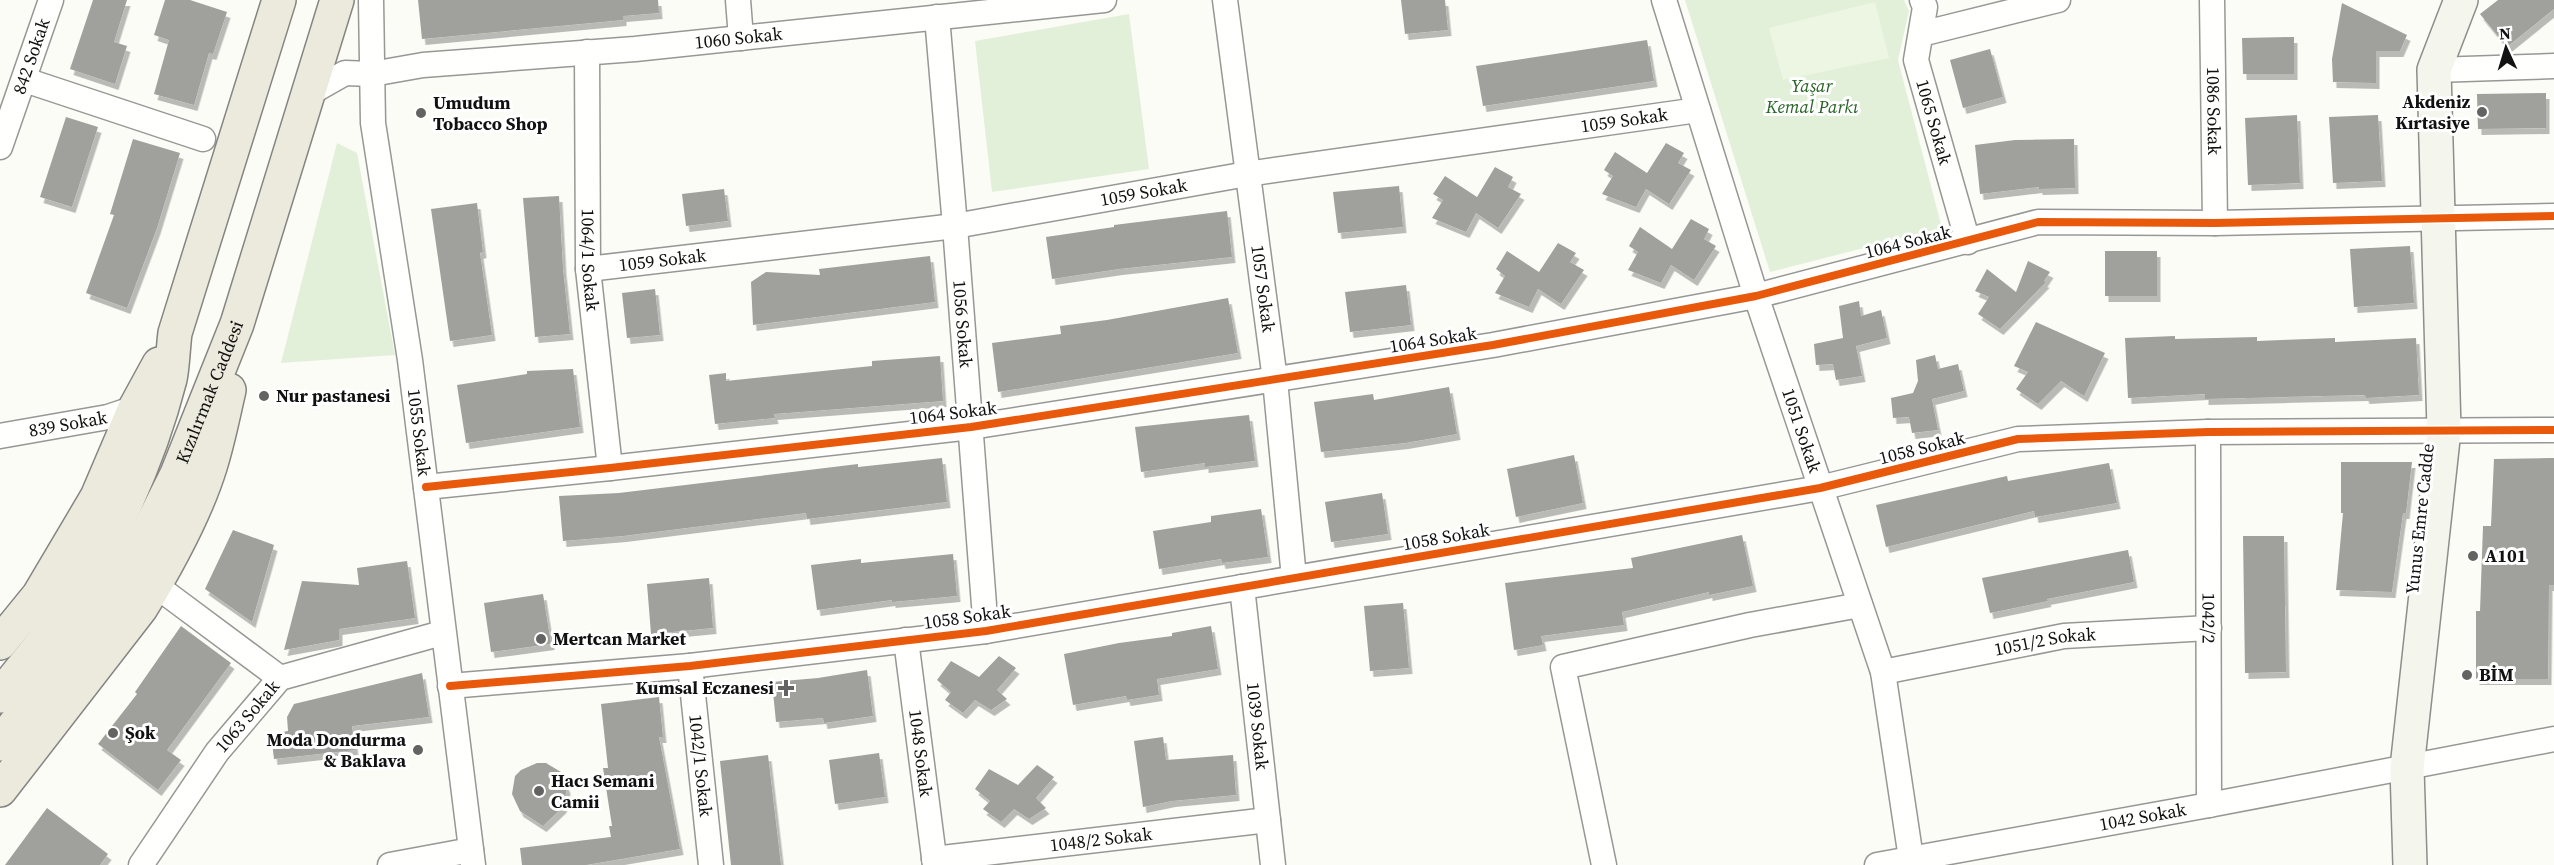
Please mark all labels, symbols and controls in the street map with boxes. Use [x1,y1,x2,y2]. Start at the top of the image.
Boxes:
street label: 842 Sokak [6,15,56,98]
north arrow [2476,18,2536,78]
street label: 1060 Sokak [693,21,784,55]
text: N [2498,22,2512,44]
street label: 1086 Sokak [2201,67,2227,155]
park label: Yaşar Kemal Parkı [1765,73,1859,119]
street label: 1065 Sokak [1910,76,1958,168]
place label: Akdeniz Kırtasiye [2395,89,2471,135]
place label: Umudum Tobacco Shop [433,90,548,136]
street label: 1059 Sokak [1579,101,1670,139]
marker: Akdeniz Kırtasiye [2475,105,2489,119]
marker: Umudum Tobacco Shop [414,106,428,120]
street label: 1059 Sokak [1098,172,1189,212]
street label: 1064/1 Sokak [576,208,606,313]
street label: 1064 Sokak [1862,219,1954,264]
street label: 1059 Sokak [617,242,708,277]
street label: 1057 Sokak [1245,243,1282,334]
street label: 1056 Sokak [947,279,979,369]
street label: Kızılırmak Caddesi [169,317,249,467]
street label: 1064 Sokak [1388,320,1478,359]
place label: Nur pastanesi [276,383,391,408]
street label: 1051 Sokak [1776,385,1828,476]
street label: 1055 Sokak [402,387,437,478]
marker: Nur pastanesi [257,389,271,403]
street label: 1064 Sokak [908,395,998,430]
street label: 839 Sokak [27,404,109,443]
street label: 1058 Sokak [1876,425,1968,470]
street label: Yunus Emre Cadde [2399,442,2440,596]
street label: 1058 Sokak [1400,517,1492,556]
place label: A101 [2485,543,2526,568]
marker: A101 [2466,549,2480,563]
street label: 1042/2 [2196,592,2222,644]
street label: 1058 Sokak [922,598,1012,635]
street label: 1051/2 Sokak [1992,621,2097,662]
place label: Mertcan Market [553,626,686,651]
marker: Mertcan Market [534,632,548,646]
place label: BİM [2479,662,2514,687]
marker: BİM [2460,668,2474,682]
street label: 1063 Sokak [209,674,285,758]
place label: Kumsal Eczanesi [636,675,774,700]
marker: Kumsal Eczanesi [779,681,793,695]
street label: 1039 Sokak [1241,681,1275,771]
street label: 1048 Sokak [903,708,939,798]
street label: 1042/1 Sokak [683,713,719,818]
place label: Şok [125,720,156,745]
marker: Şok [106,726,120,740]
place label: Moda Dondurma & Baklava [267,727,406,773]
marker: Moda Dondurma & Baklava [411,743,425,757]
place label: Hacı Semani Camii [551,768,655,814]
marker: Hacı Semani Camii [532,784,546,798]
street label: 1042 Sokak [2097,796,2188,837]
street label: 1048/2 Sokak [1048,821,1154,857]

